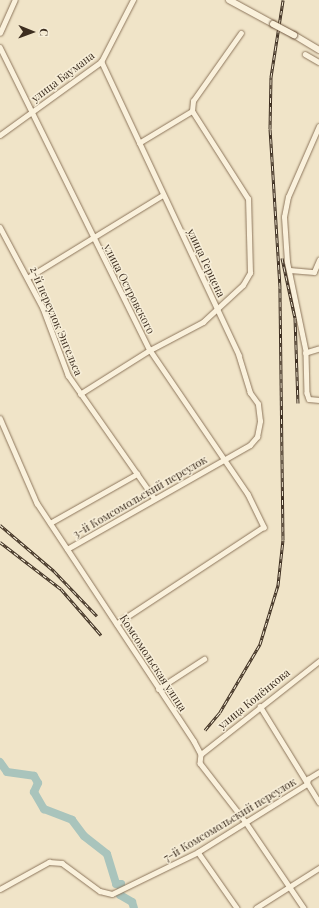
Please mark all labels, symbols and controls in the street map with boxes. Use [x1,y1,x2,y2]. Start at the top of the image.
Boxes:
north arrow [12,12,52,52]
text: С [37,28,52,36]
street label: улица Баумана [29,49,97,105]
street label: улица Герцена [184,227,228,299]
street label: улица Островского [101,242,157,336]
street label: 2-й переулок Энгельса [27,264,85,378]
street label: 3-й Комсомольский переулок [71,453,209,541]
street label: Комсомольская улица [117,612,189,714]
street label: улица Конёнкова [215,666,293,732]
street label: 7-й Комсомольский переулок [161,775,299,865]

